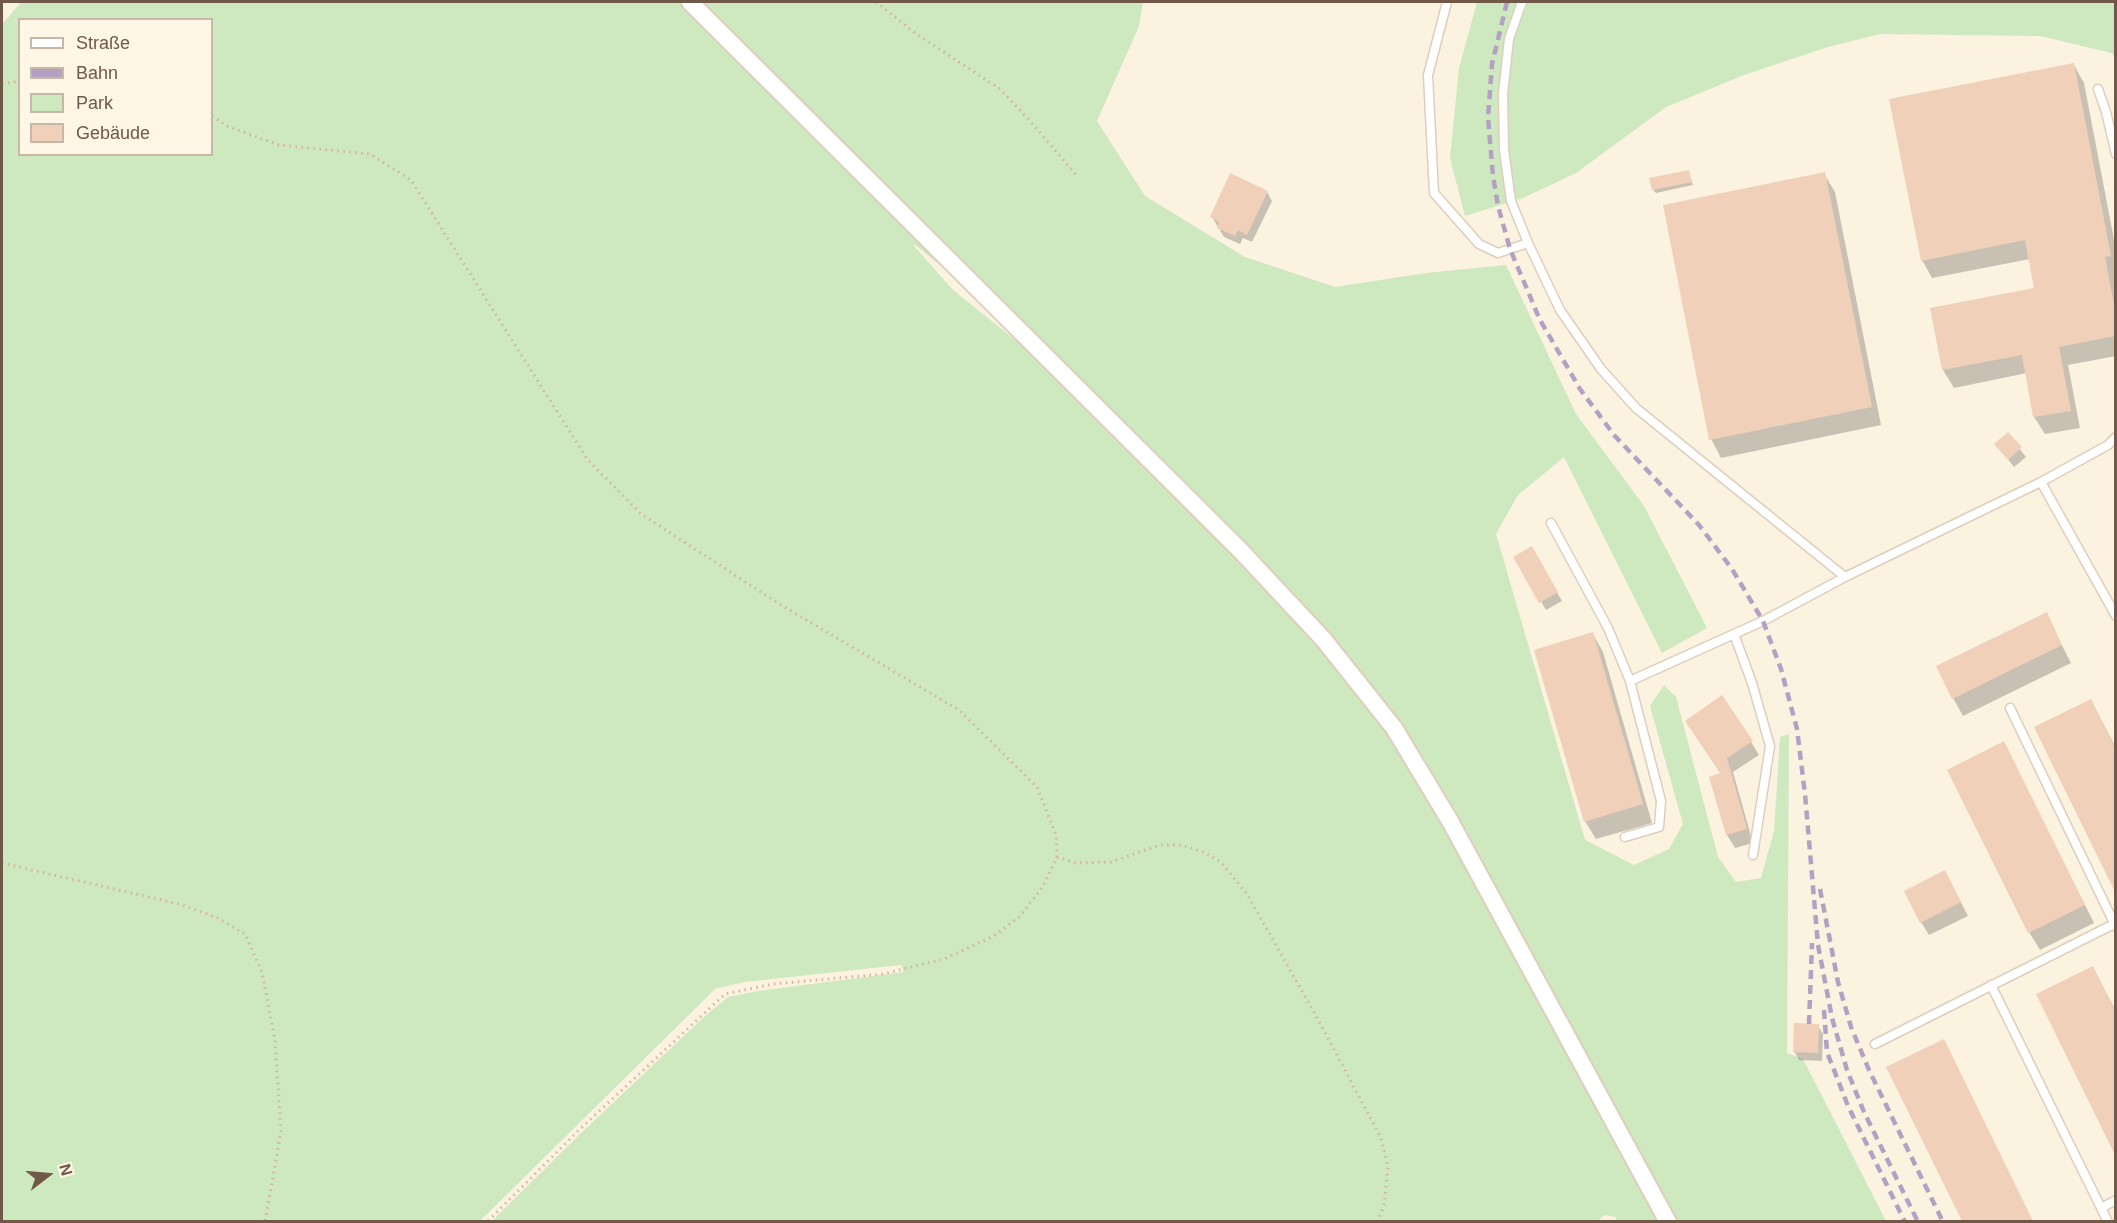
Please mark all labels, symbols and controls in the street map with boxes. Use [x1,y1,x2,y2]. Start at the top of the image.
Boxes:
legend [18,18,213,156]
text: Straße [76,33,130,53]
text: Bahn [76,63,118,83]
text: Park [76,93,113,113]
text: Gebäude [76,123,150,143]
north arrow [18,1145,78,1205]
text: N [56,1162,76,1178]

